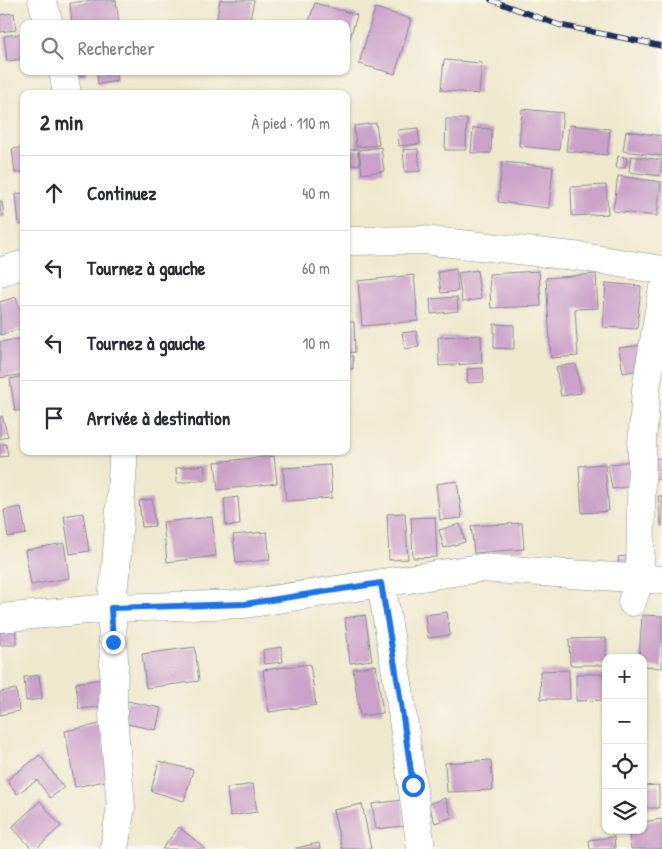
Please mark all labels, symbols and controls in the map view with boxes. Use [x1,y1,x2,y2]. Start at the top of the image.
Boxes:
search box [20,20,350,75]
icon: search [38,34,66,62]
text: Rechercher [78,35,155,61]
text: 2 min [40,108,83,137]
text: À pied · 110 m [252,112,330,134]
icon: ahead [40,179,68,207]
text: Continuez [87,180,156,206]
text: 40 m [302,182,330,204]
icon: left [40,254,68,282]
text: Tournez à gauche [87,255,205,281]
text: 60 m [302,257,330,279]
icon: left [40,329,68,357]
text: Tournez à gauche [87,330,205,356]
text: 10 m [302,332,330,354]
icon: arrive [40,404,68,432]
text: Arrivée à destination [87,405,230,431]
route end [102,631,125,654]
map controls [602,654,647,834]
button: + [602,654,647,699]
button: − [602,699,647,744]
button: locate [602,744,647,789]
route start [402,774,425,797]
button: layers [602,789,647,834]

